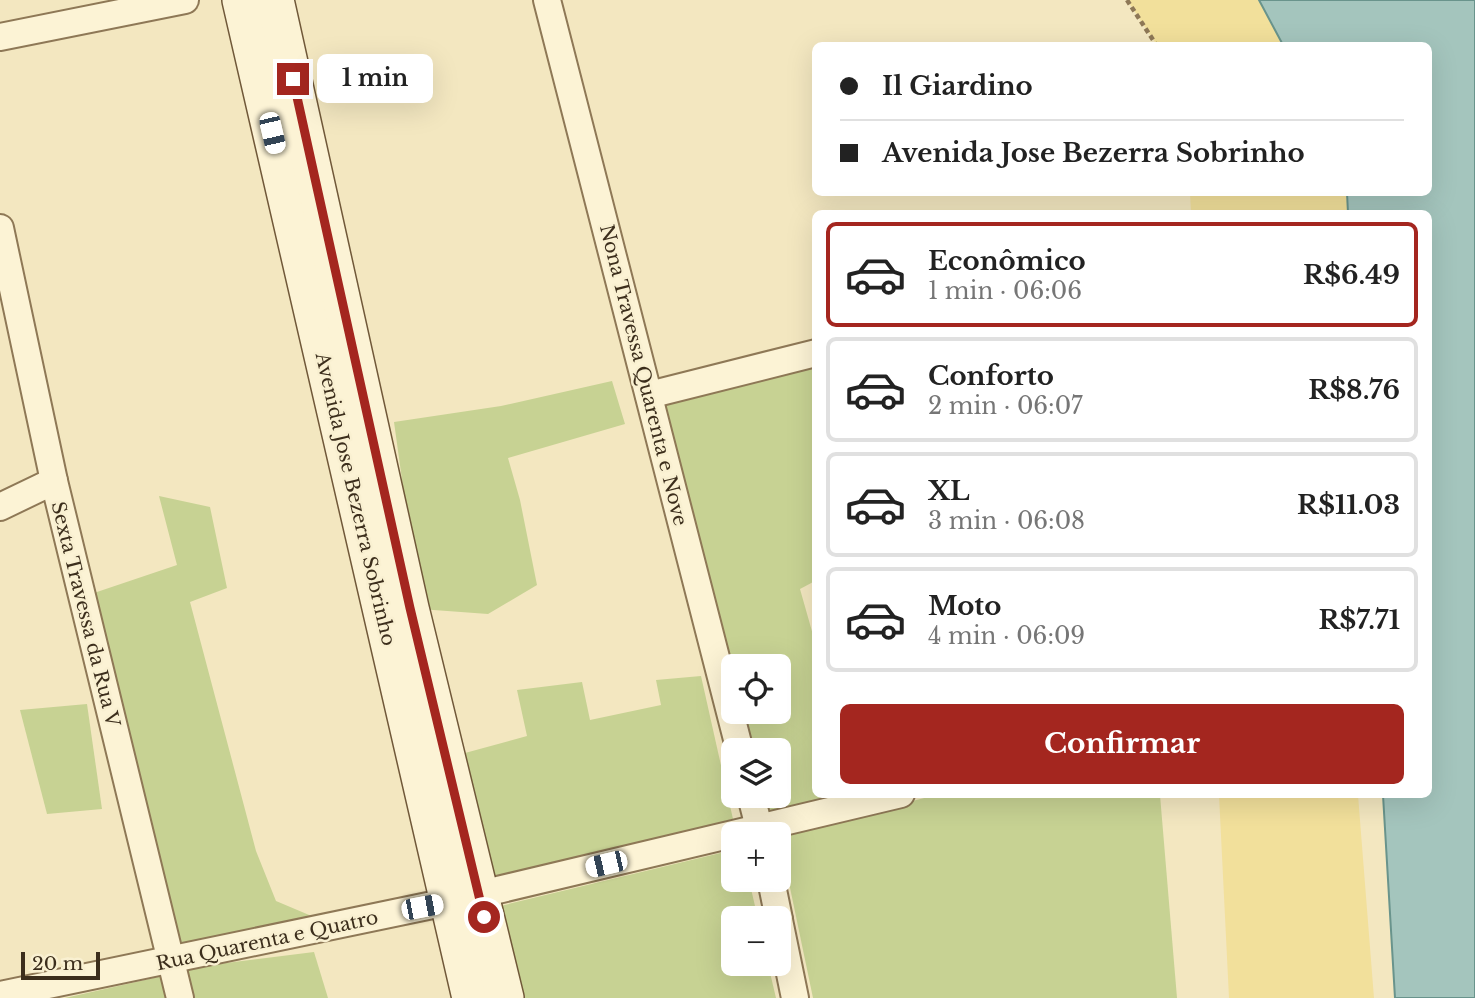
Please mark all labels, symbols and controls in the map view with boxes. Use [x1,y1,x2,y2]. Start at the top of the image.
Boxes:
callout: 1 min [318,55,433,104]
route end [277,63,309,95]
text: 1 min [342,64,408,92]
text: Il Giardino [882,70,1033,102]
car [258,110,287,156]
text: Avenida Jose Bezerra Sobrinho [882,137,1305,169]
street label: Nona Travessa Quarenta e Nove [595,222,692,528]
icon: car [844,243,907,306]
text: Econômico [928,245,1086,277]
text: R$6.49 [1303,259,1400,291]
text: 1 min · 06:06 [928,277,1082,305]
street label: Avenida Jose Bezerra Sobrinho [310,349,400,648]
icon: car [844,358,907,421]
text: Conforto [928,360,1054,392]
text: R$8.76 [1308,374,1400,406]
text: 2 min · 06:07 [928,392,1083,420]
icon: car [844,473,907,536]
text: XL [928,475,970,507]
text: R$11.03 [1297,489,1400,521]
street label: Sexta Travessa da Rua V [46,499,125,730]
text: 3 min · 06:08 [928,507,1085,535]
icon: car [844,588,907,651]
text: Moto [928,590,1001,622]
text: R$7.71 [1318,604,1400,636]
text: 4 min · 06:09 [928,622,1085,650]
map controls [721,654,791,976]
button: locate [721,654,791,724]
button: Confirmar [840,704,1404,784]
button: layers [721,738,791,808]
button: + [721,822,791,892]
car [584,849,629,879]
car [400,893,445,921]
route start [468,901,500,933]
street label: Rua Quarenta e Quatro [154,906,380,975]
button: − [721,906,791,976]
scale bar [21,949,100,981]
text: 20 m [32,952,83,975]

